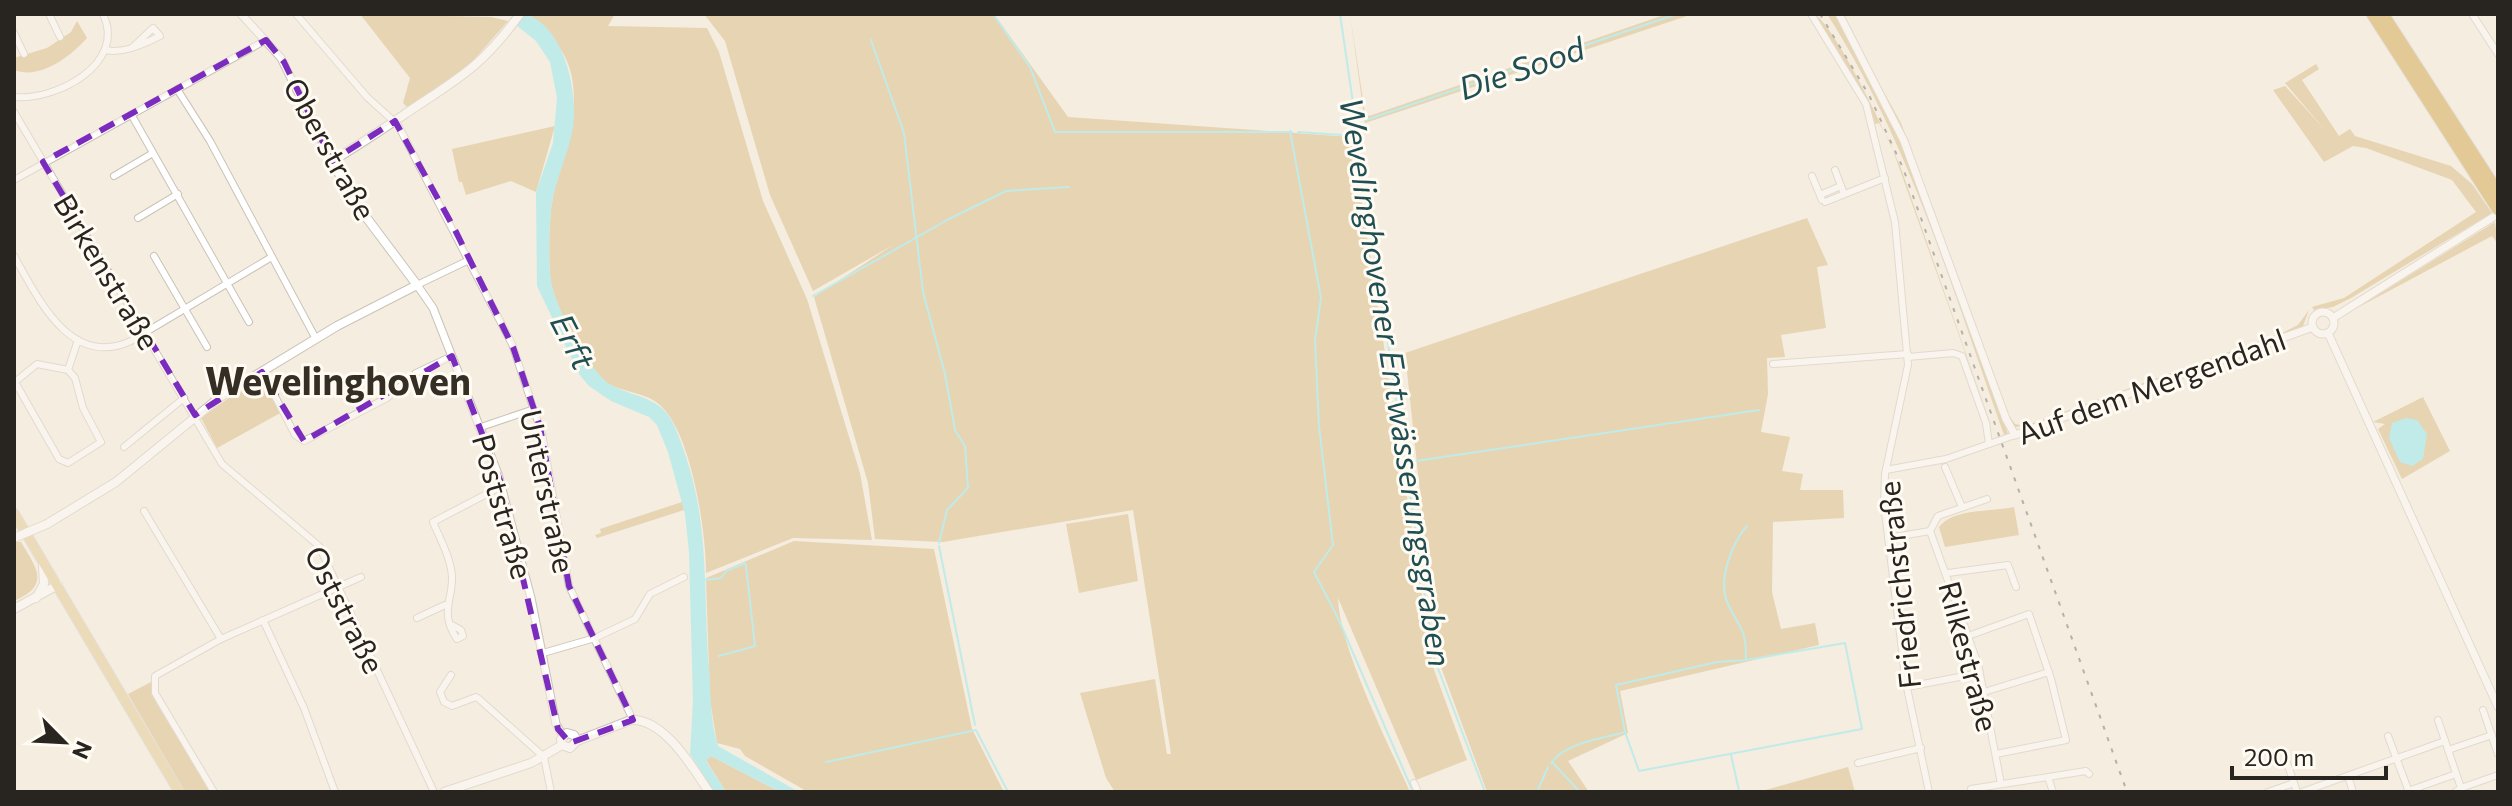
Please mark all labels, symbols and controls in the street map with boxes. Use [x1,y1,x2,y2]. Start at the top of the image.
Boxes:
water label: Die Sood [1453,26,1591,107]
street label: Oberstraße [277,70,385,226]
water label: Wevelinghovener Entwässerungsgraben [1332,95,1462,669]
street label: Birkenstraße [47,187,169,355]
water label: Erft [543,306,605,376]
street label: Auf dem Mergendahl [2012,319,2290,451]
district label: Wevelinghoven [205,356,471,403]
street label: Unterstraße [514,406,584,576]
street label: Poststraße [466,429,542,583]
street label: Friedrichstraße [1869,479,1927,691]
street label: Oststraße [298,539,394,679]
street label: Rilkestraße [1932,577,2008,735]
north arrow [24,702,104,782]
scale bar [2232,730,2386,780]
text: N [67,737,98,763]
text: 200 m [2244,742,2314,771]

